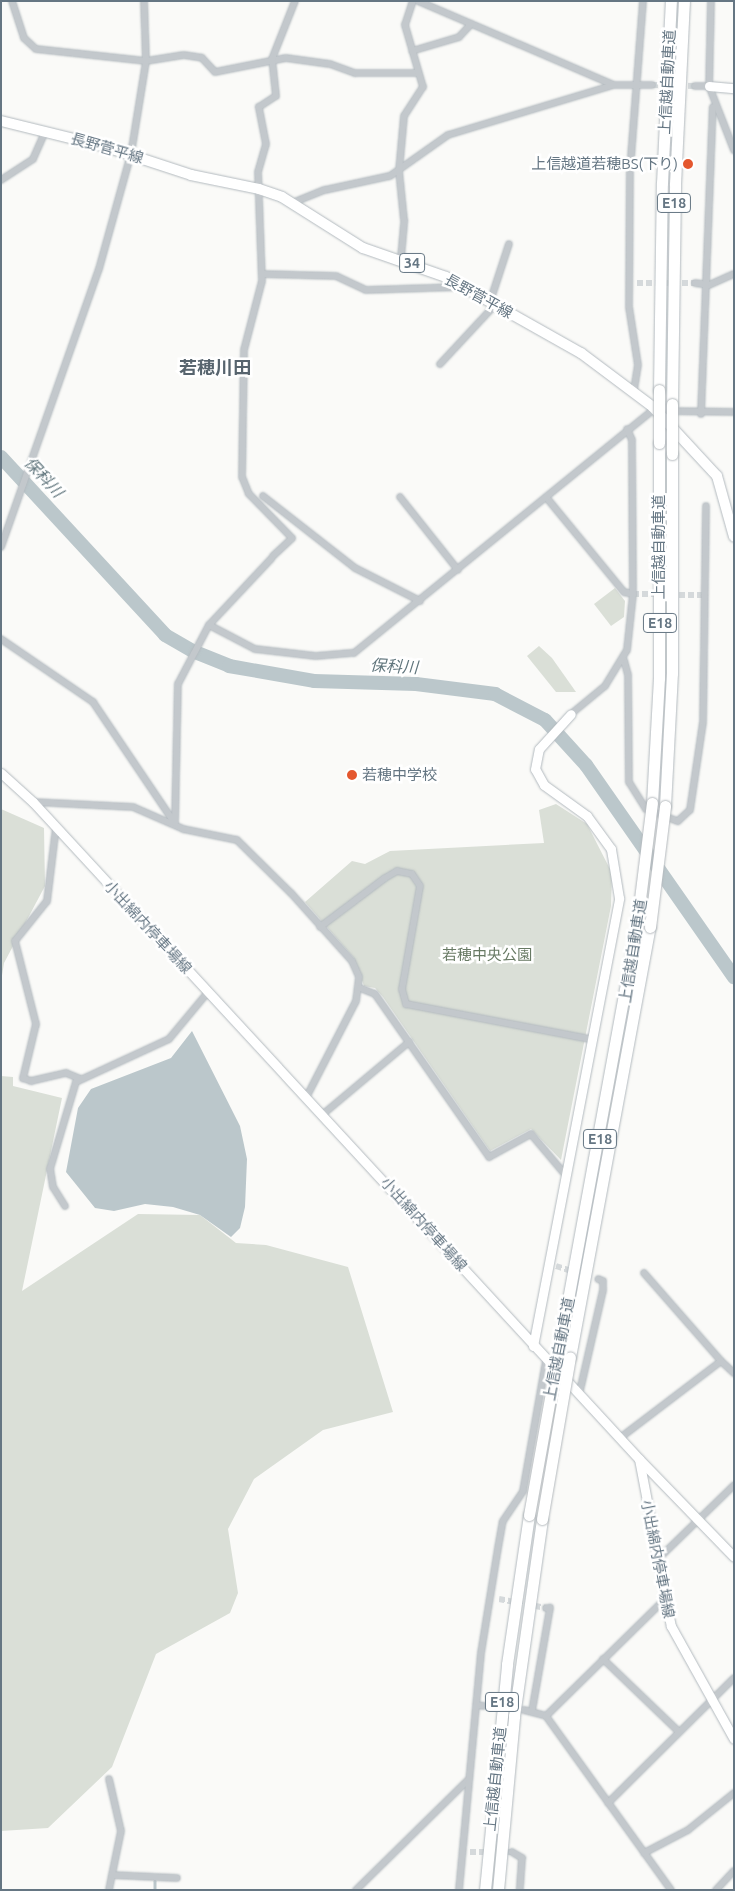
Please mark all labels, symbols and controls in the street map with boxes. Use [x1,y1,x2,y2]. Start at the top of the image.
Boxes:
street label: 上信越自動車道 [655,29,679,135]
street label: 長野菅平線 [68,129,146,167]
place label: 上信越道若穂BS(下り) [531,155,678,173]
marker: 上信越道若穂BS(下り) [682,158,694,170]
road number: E18 [656,192,692,214]
road number: 34 [398,252,426,274]
street label: 長野菅平線 [442,270,516,322]
district label: 若穂川田 [179,356,251,378]
water label: 保科川 [21,453,67,501]
street label: 上信越自動車道 [650,495,668,599]
road number: E18 [642,612,678,634]
water label: 保科川 [370,655,418,677]
place label: 若穂中学校 [362,766,437,784]
marker: 若穂中学校 [346,769,358,781]
street label: 小出綿内停車場線 [100,877,196,977]
street label: 上信越自動車道 [616,898,650,1004]
park label: 若穂中央公園 [442,946,532,964]
road number: E18 [582,1128,618,1150]
street label: 小出綿内停車場線 [377,1173,471,1275]
street label: 上信越自動車道 [540,1296,578,1402]
street label: 小出綿内停車場線 [638,1498,678,1620]
road number: E18 [484,1690,520,1714]
street label: 上信越自動車道 [481,1726,509,1832]

